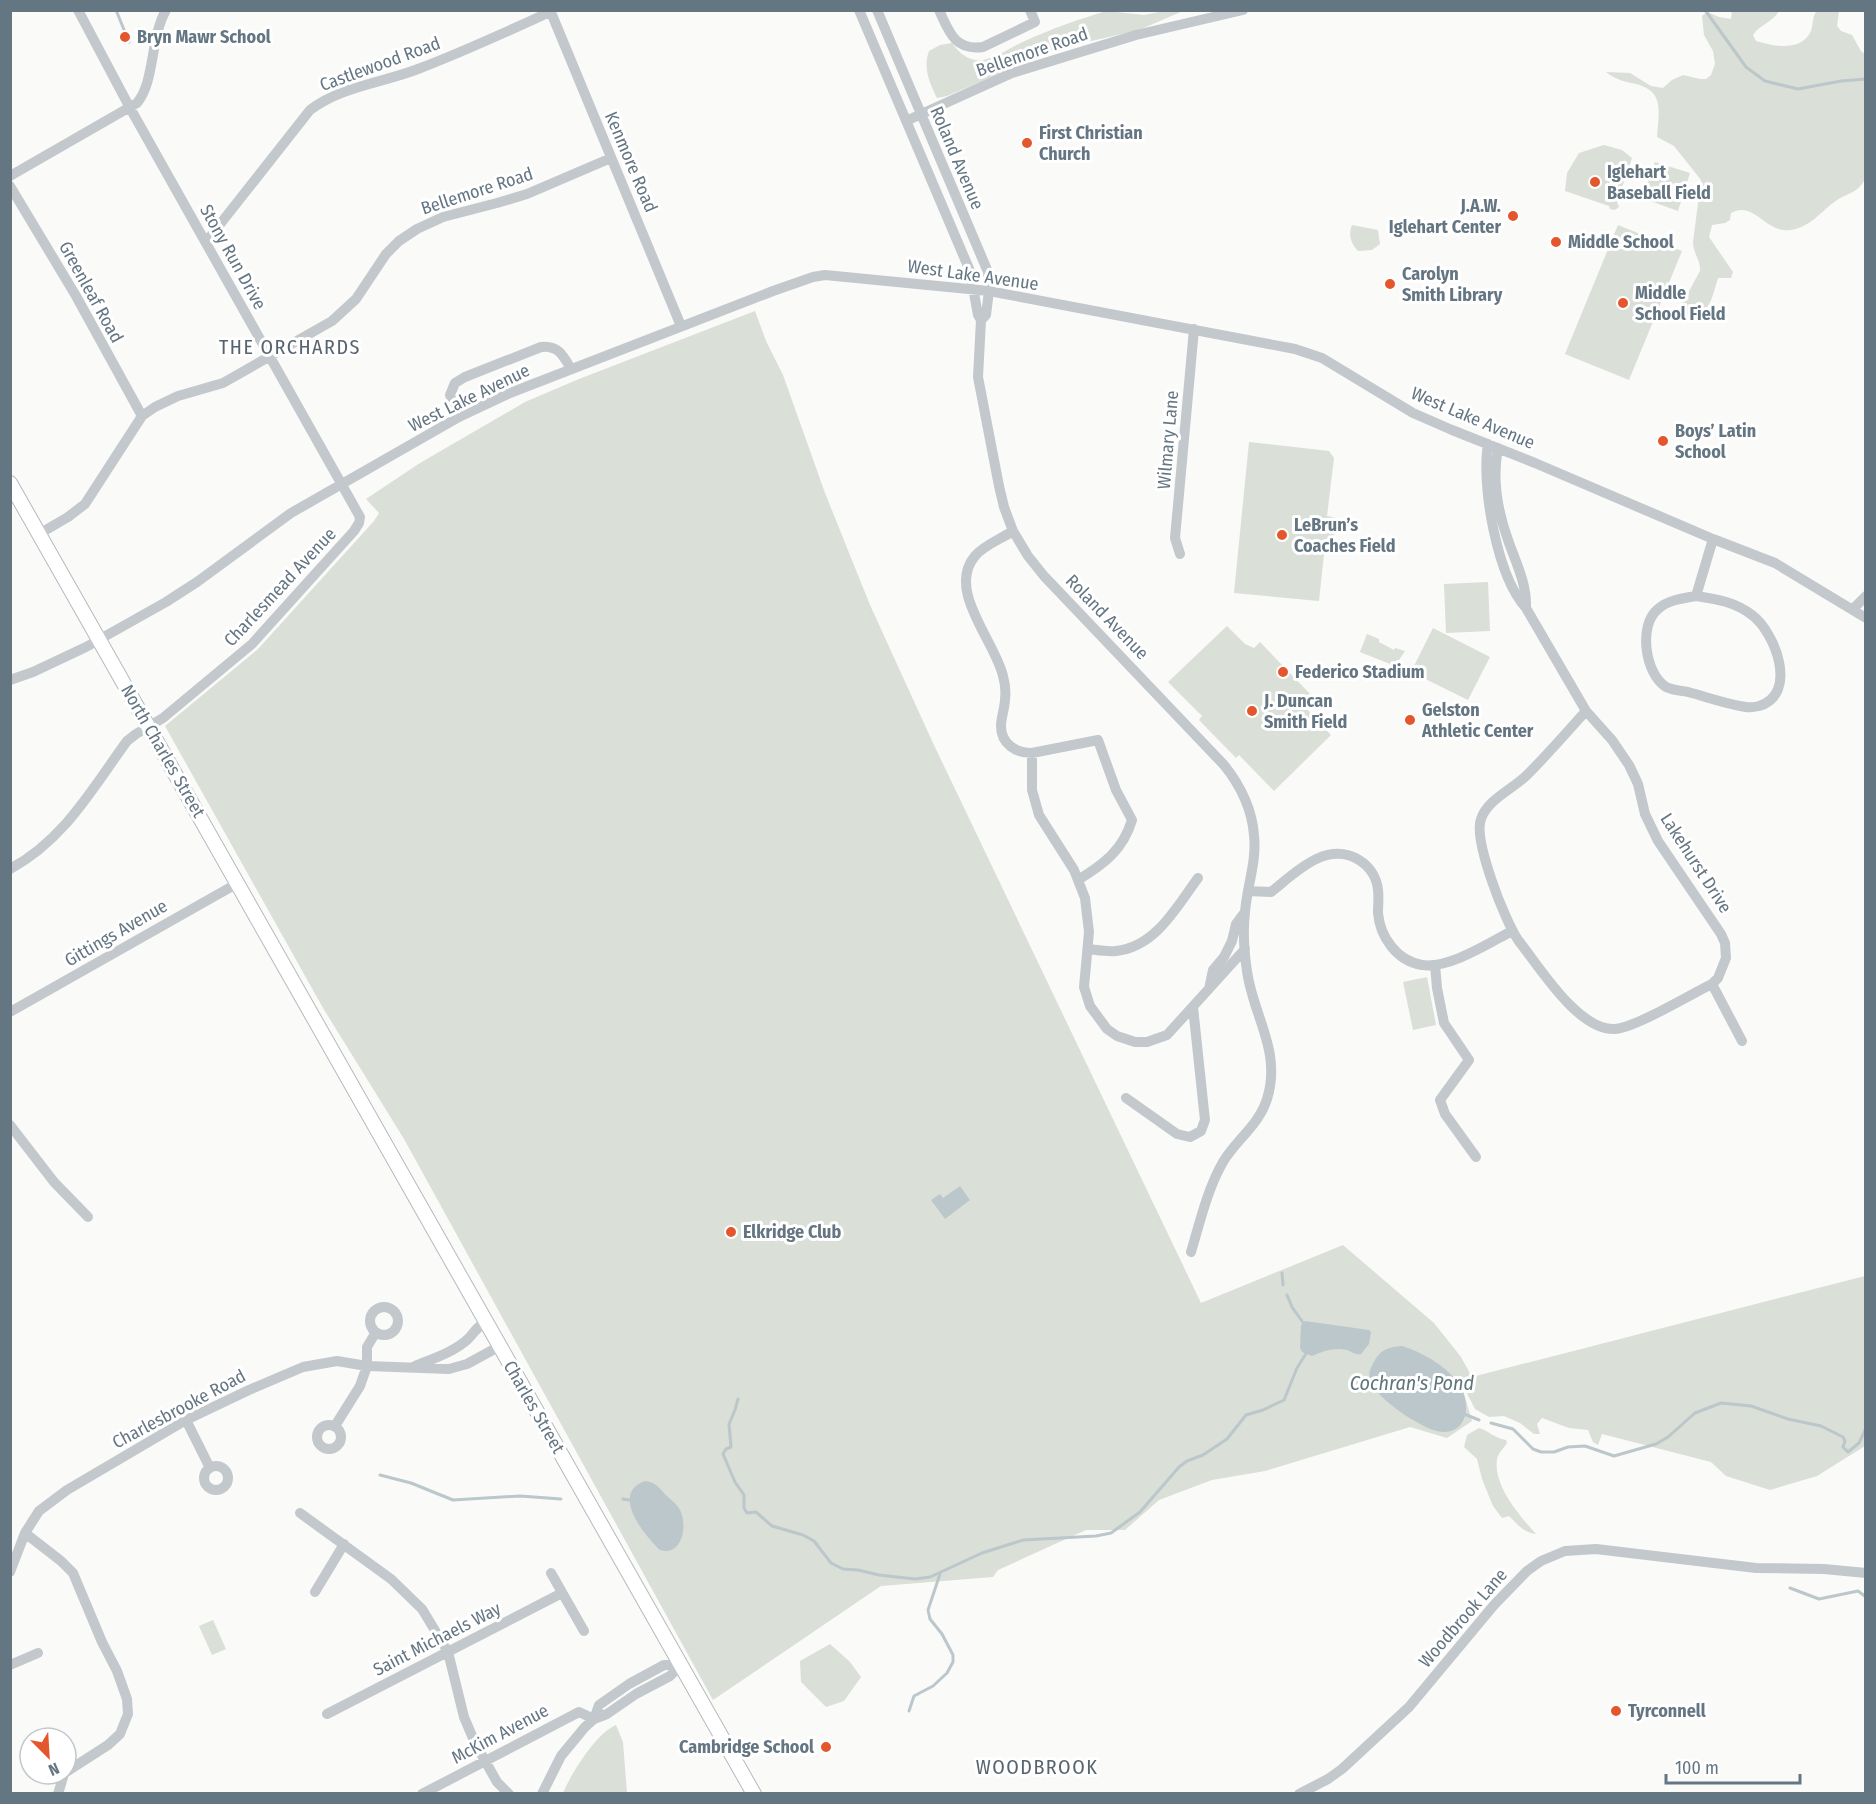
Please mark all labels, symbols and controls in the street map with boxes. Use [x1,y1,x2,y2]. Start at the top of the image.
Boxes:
street label: Bellemore Road [973,23,1091,81]
place label: Bryn Mawr School [137,26,271,48]
marker: Bryn Mawr School [118,30,132,44]
street label: Castlewood Road [317,32,443,96]
street label: Roland Avenue [925,103,989,213]
street label: Kenmore Road [600,108,662,216]
place label: First Christian Church [1039,122,1143,165]
marker: First Christian Church [1020,136,1034,150]
place label: Iglehart Baseball Field [1607,161,1711,204]
street label: Bellemore Road [418,163,536,219]
marker: Iglehart Baseball Field [1588,175,1602,189]
place label: J.A.W. Iglehart Center [1389,195,1501,238]
street label: Stony Run Drive [195,201,271,313]
marker: J.A.W. Iglehart Center [1506,209,1520,223]
place label: Middle School [1568,231,1674,253]
marker: Middle School [1549,235,1563,249]
street label: Greenleaf Road [54,237,128,347]
street label: West Lake Avenue [906,255,1040,295]
place label: Carolyn Smith Library [1402,263,1503,306]
marker: Carolyn Smith Library [1383,277,1397,291]
place label: Middle School Field [1635,282,1725,325]
marker: Middle School Field [1616,296,1630,310]
district label: THE ORCHARDS [219,335,361,359]
street label: West Lake Avenue [405,359,533,437]
street label: West Lake Avenue [1408,382,1538,454]
street label: Wilmary Lane [1153,390,1183,490]
place label: Boys’ Latin School [1675,420,1756,463]
marker: Boys’ Latin School [1656,434,1670,448]
place label: LeBrun’s Coaches Field [1294,514,1395,557]
street label: Charlesmead Avenue [219,523,341,651]
marker: LeBrun’s Coaches Field [1275,528,1289,542]
street label: Roland Avenue [1061,570,1153,664]
place label: Federico Stadium [1295,661,1424,683]
marker: Federico Stadium [1276,665,1290,679]
street label: North Charles Street [116,681,210,821]
place label: J. Duncan Smith Field [1263,690,1347,733]
place label: Gelston Athletic Center [1421,699,1534,742]
marker: J. Duncan Smith Field [1245,704,1259,718]
marker: Gelston Athletic Center [1403,713,1417,727]
street label: Lakehurst Drive [1656,809,1736,917]
street label: Gittings Avenue [61,895,171,971]
place label: Elkridge Club [743,1221,841,1243]
marker: Elkridge Club [724,1225,738,1239]
street label: Charles Street [499,1357,569,1457]
street label: Charlesbrooke Road [109,1365,249,1453]
water label: Cochran's Pond [1350,1371,1474,1395]
street label: Woodbrook Lane [1414,1564,1512,1672]
street label: Saint Michaels Way [369,1597,505,1681]
street label: McKim Avenue [448,1699,552,1769]
place label: Tyrconnell [1628,1700,1706,1722]
marker: Tyrconnell [1609,1704,1623,1718]
north arrow [18,1726,78,1786]
place label: Cambridge School [679,1736,814,1758]
marker: Cambridge School [819,1740,833,1754]
scale bar [1666,1747,1800,1785]
district label: WOODBROOK [976,1755,1098,1779]
text: 100 m [1675,1757,1719,1779]
text: N [46,1759,62,1780]

